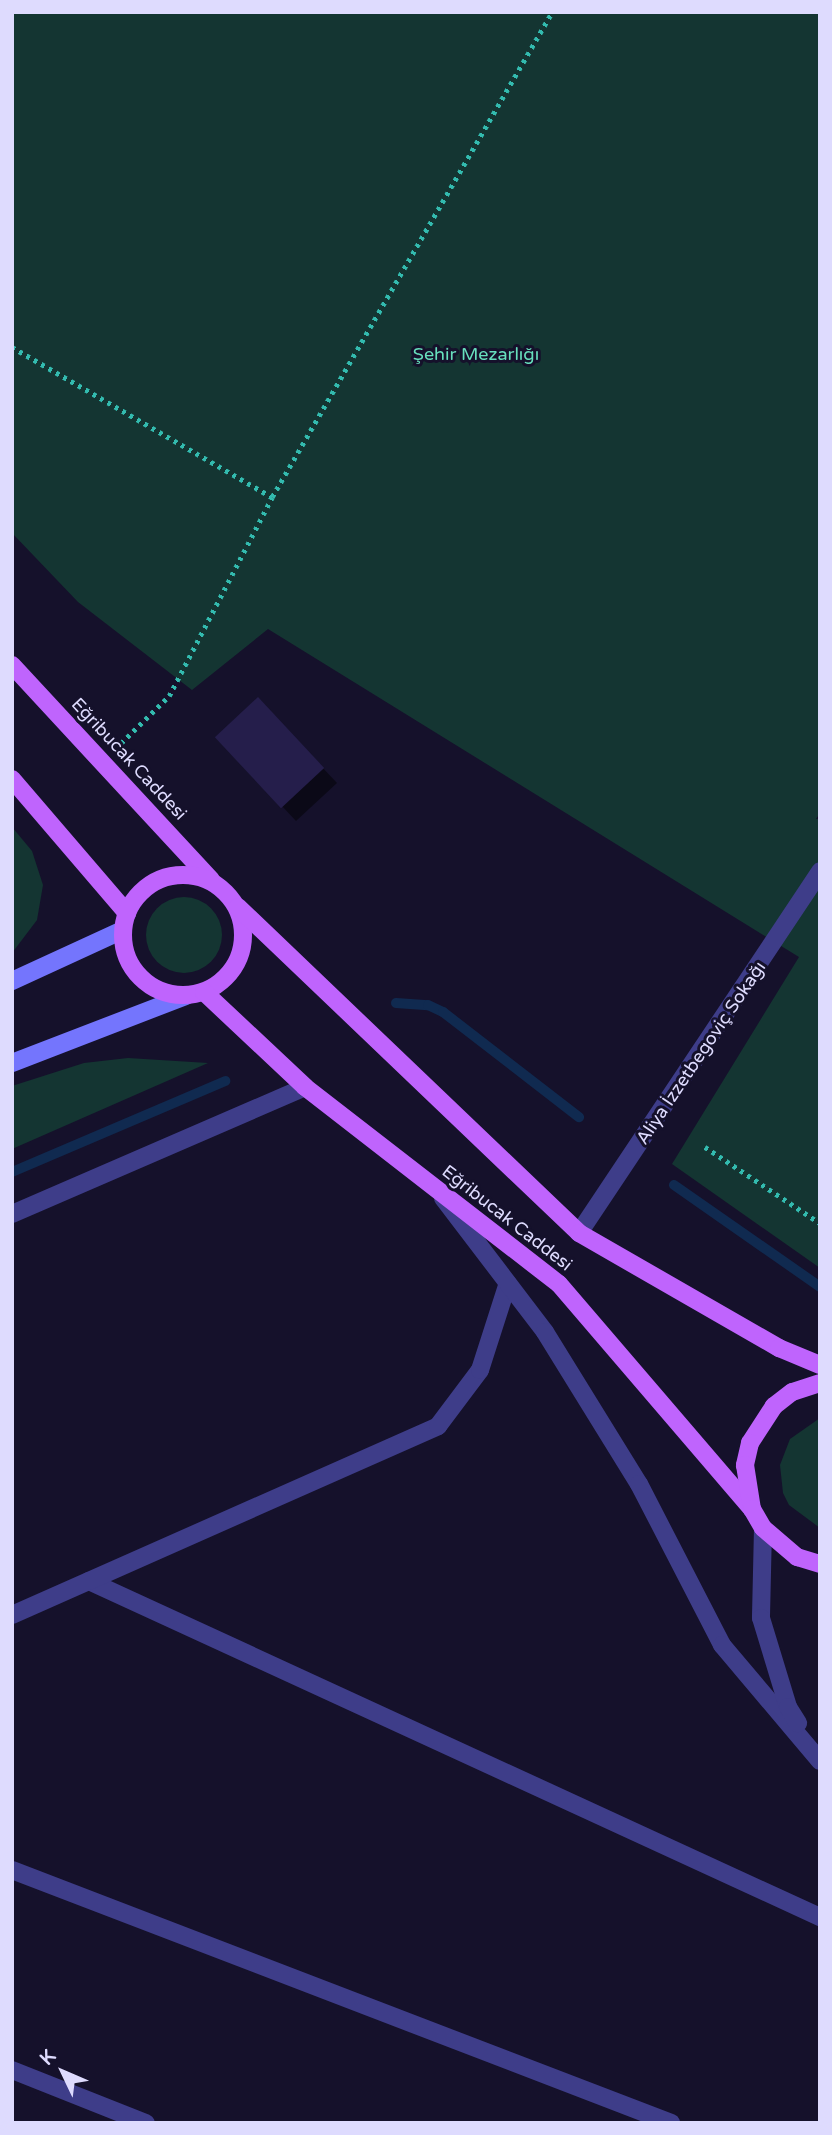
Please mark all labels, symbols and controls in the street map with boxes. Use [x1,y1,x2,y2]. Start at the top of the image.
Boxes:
park label: Şehir Mezarlığı [413,343,539,365]
street label: Eğribucak Caddesi [67,693,191,825]
street label: Aliya İzzetbegoviç Sokağı [632,957,770,1149]
street label: Eğribucak Caddesi [438,1161,576,1275]
north arrow [28,2037,98,2107]
text: K [36,2045,60,2070]

